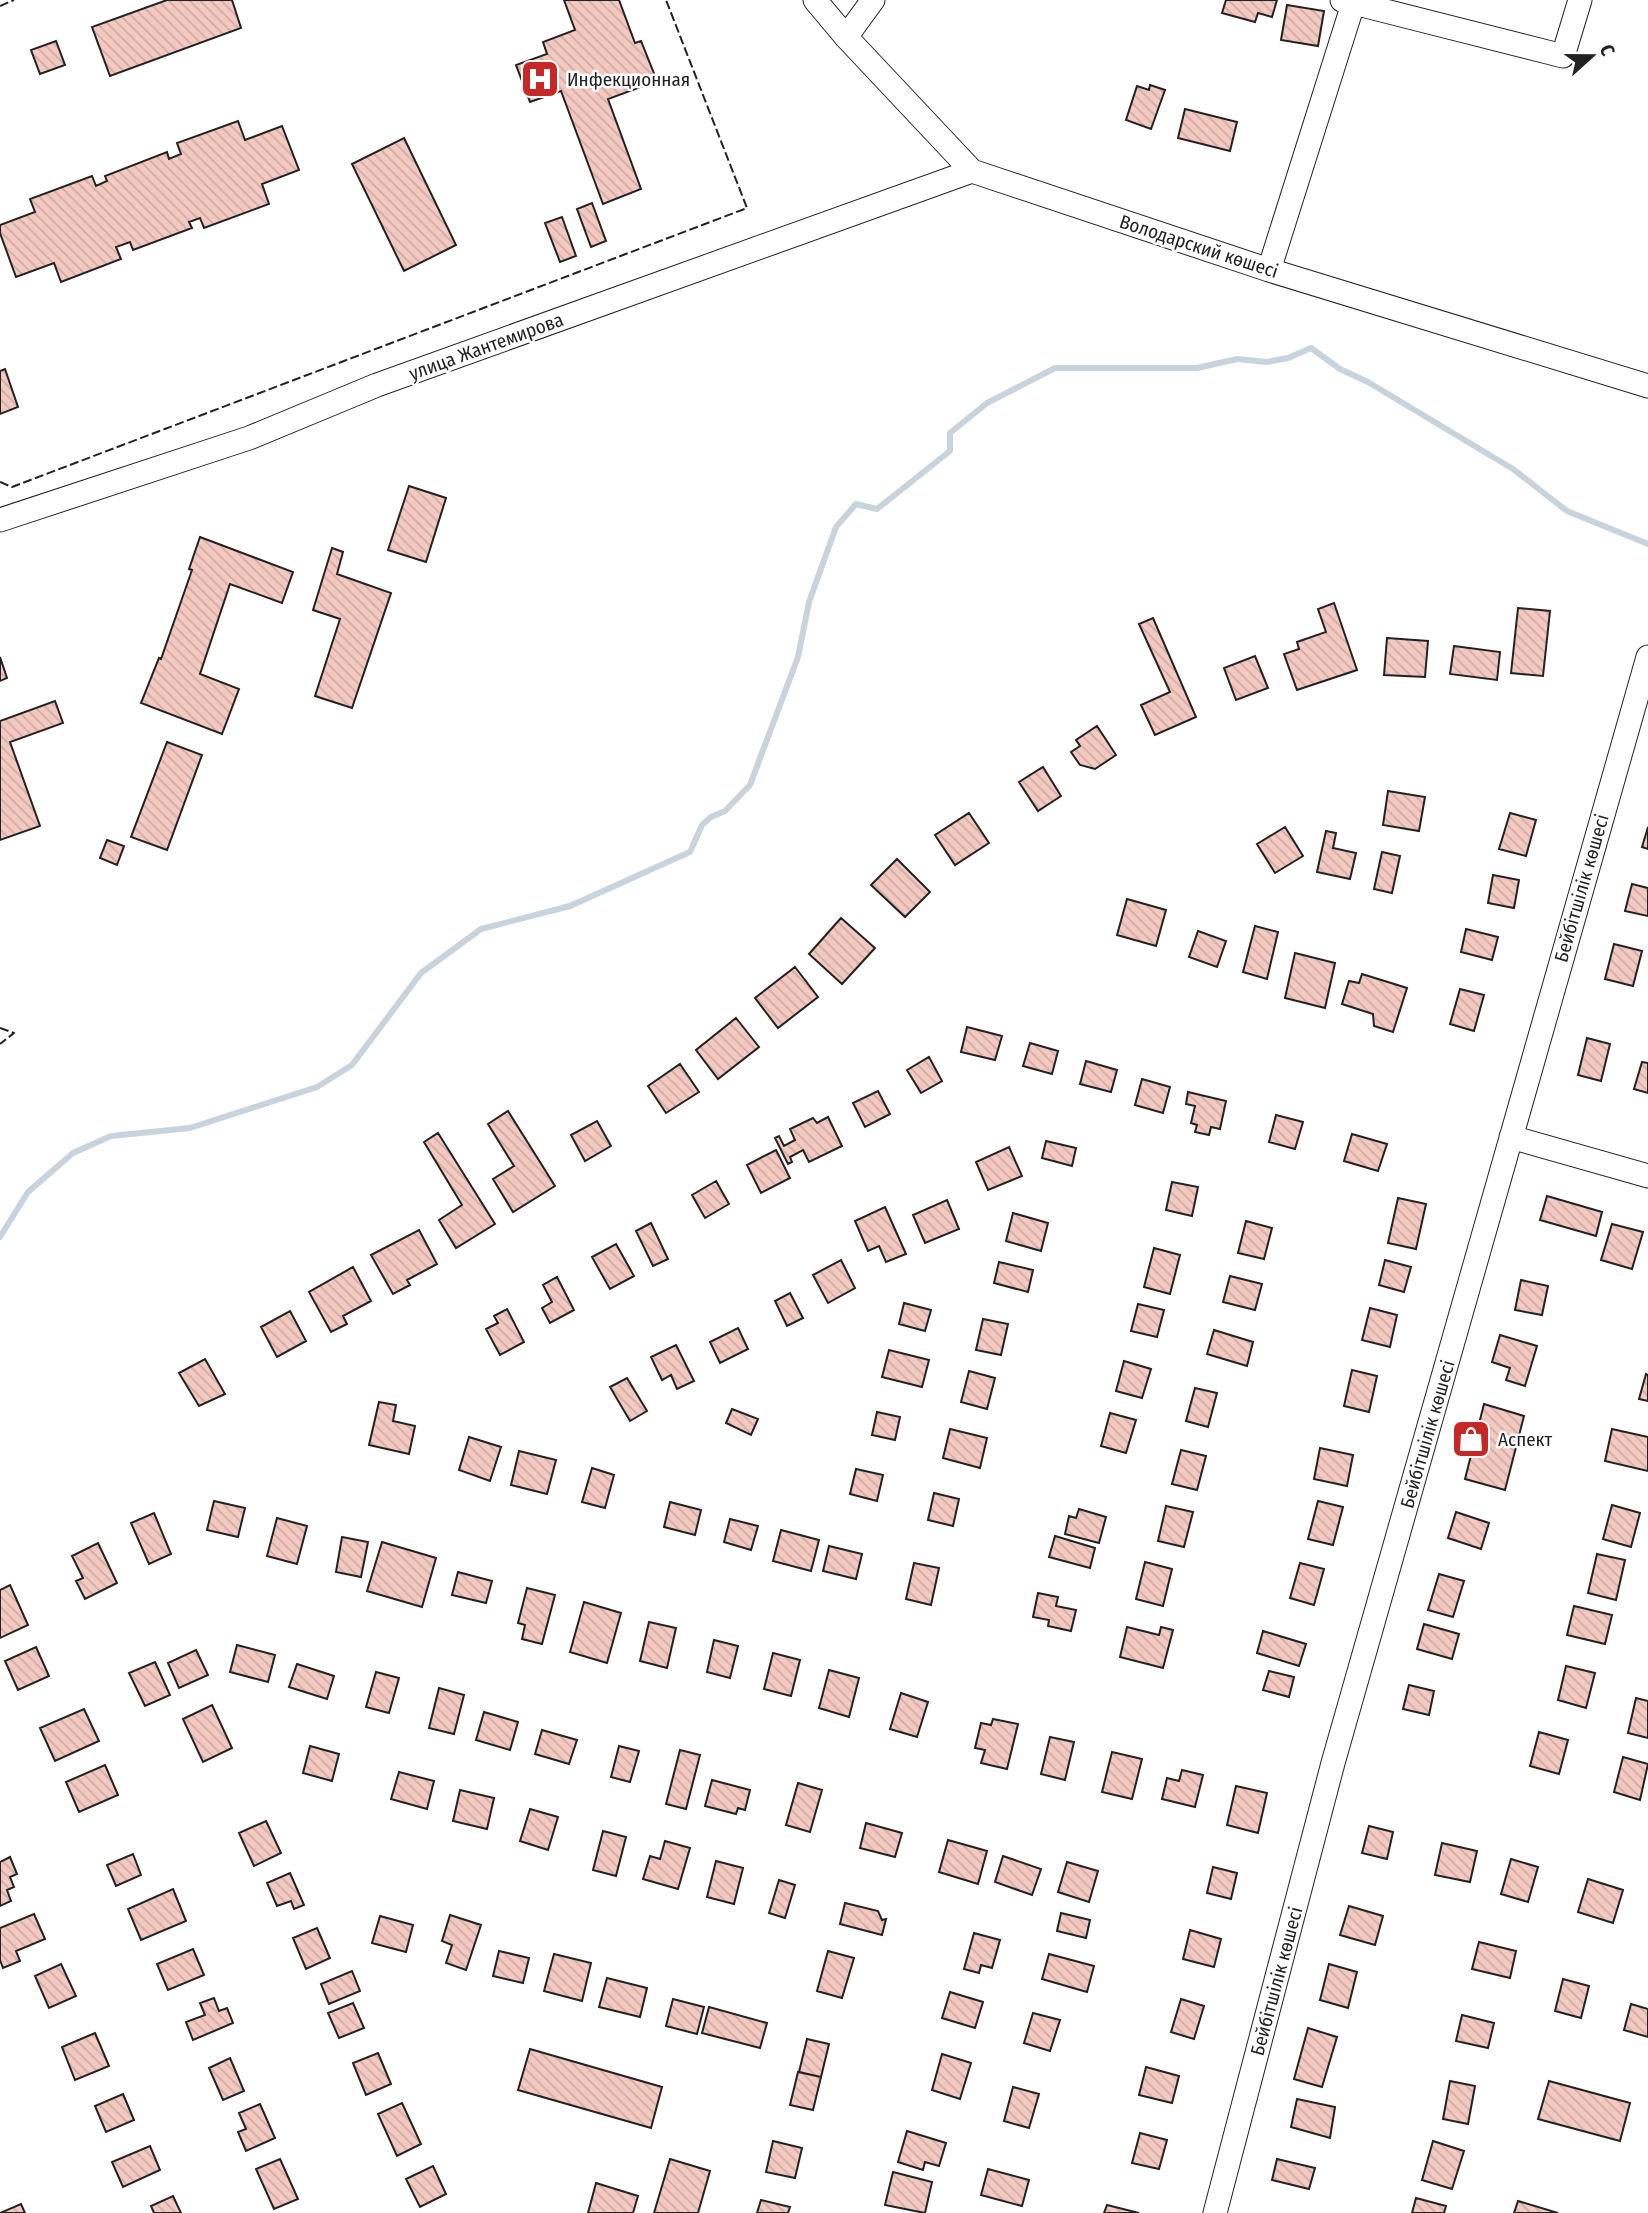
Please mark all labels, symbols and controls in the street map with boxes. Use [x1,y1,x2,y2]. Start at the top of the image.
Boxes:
north arrow [1557,21,1627,91]
text: С [1595,41,1620,59]
hospital icon: Инфекционная [519,58,561,100]
place label: Инфекционная [567,68,690,91]
street label: Володарский көшесі [1117,210,1281,283]
street label: улица Жантемирова [406,308,567,385]
street label: Бейбітшілік көшесі [1549,811,1614,965]
street label: Бейбітшілік көшесі [1395,1357,1460,1511]
shop icon: Аспект [1450,1418,1492,1460]
place label: Аспект [1498,1428,1552,1451]
street label: Бейбітшілік көшесі [1246,1904,1307,2058]

